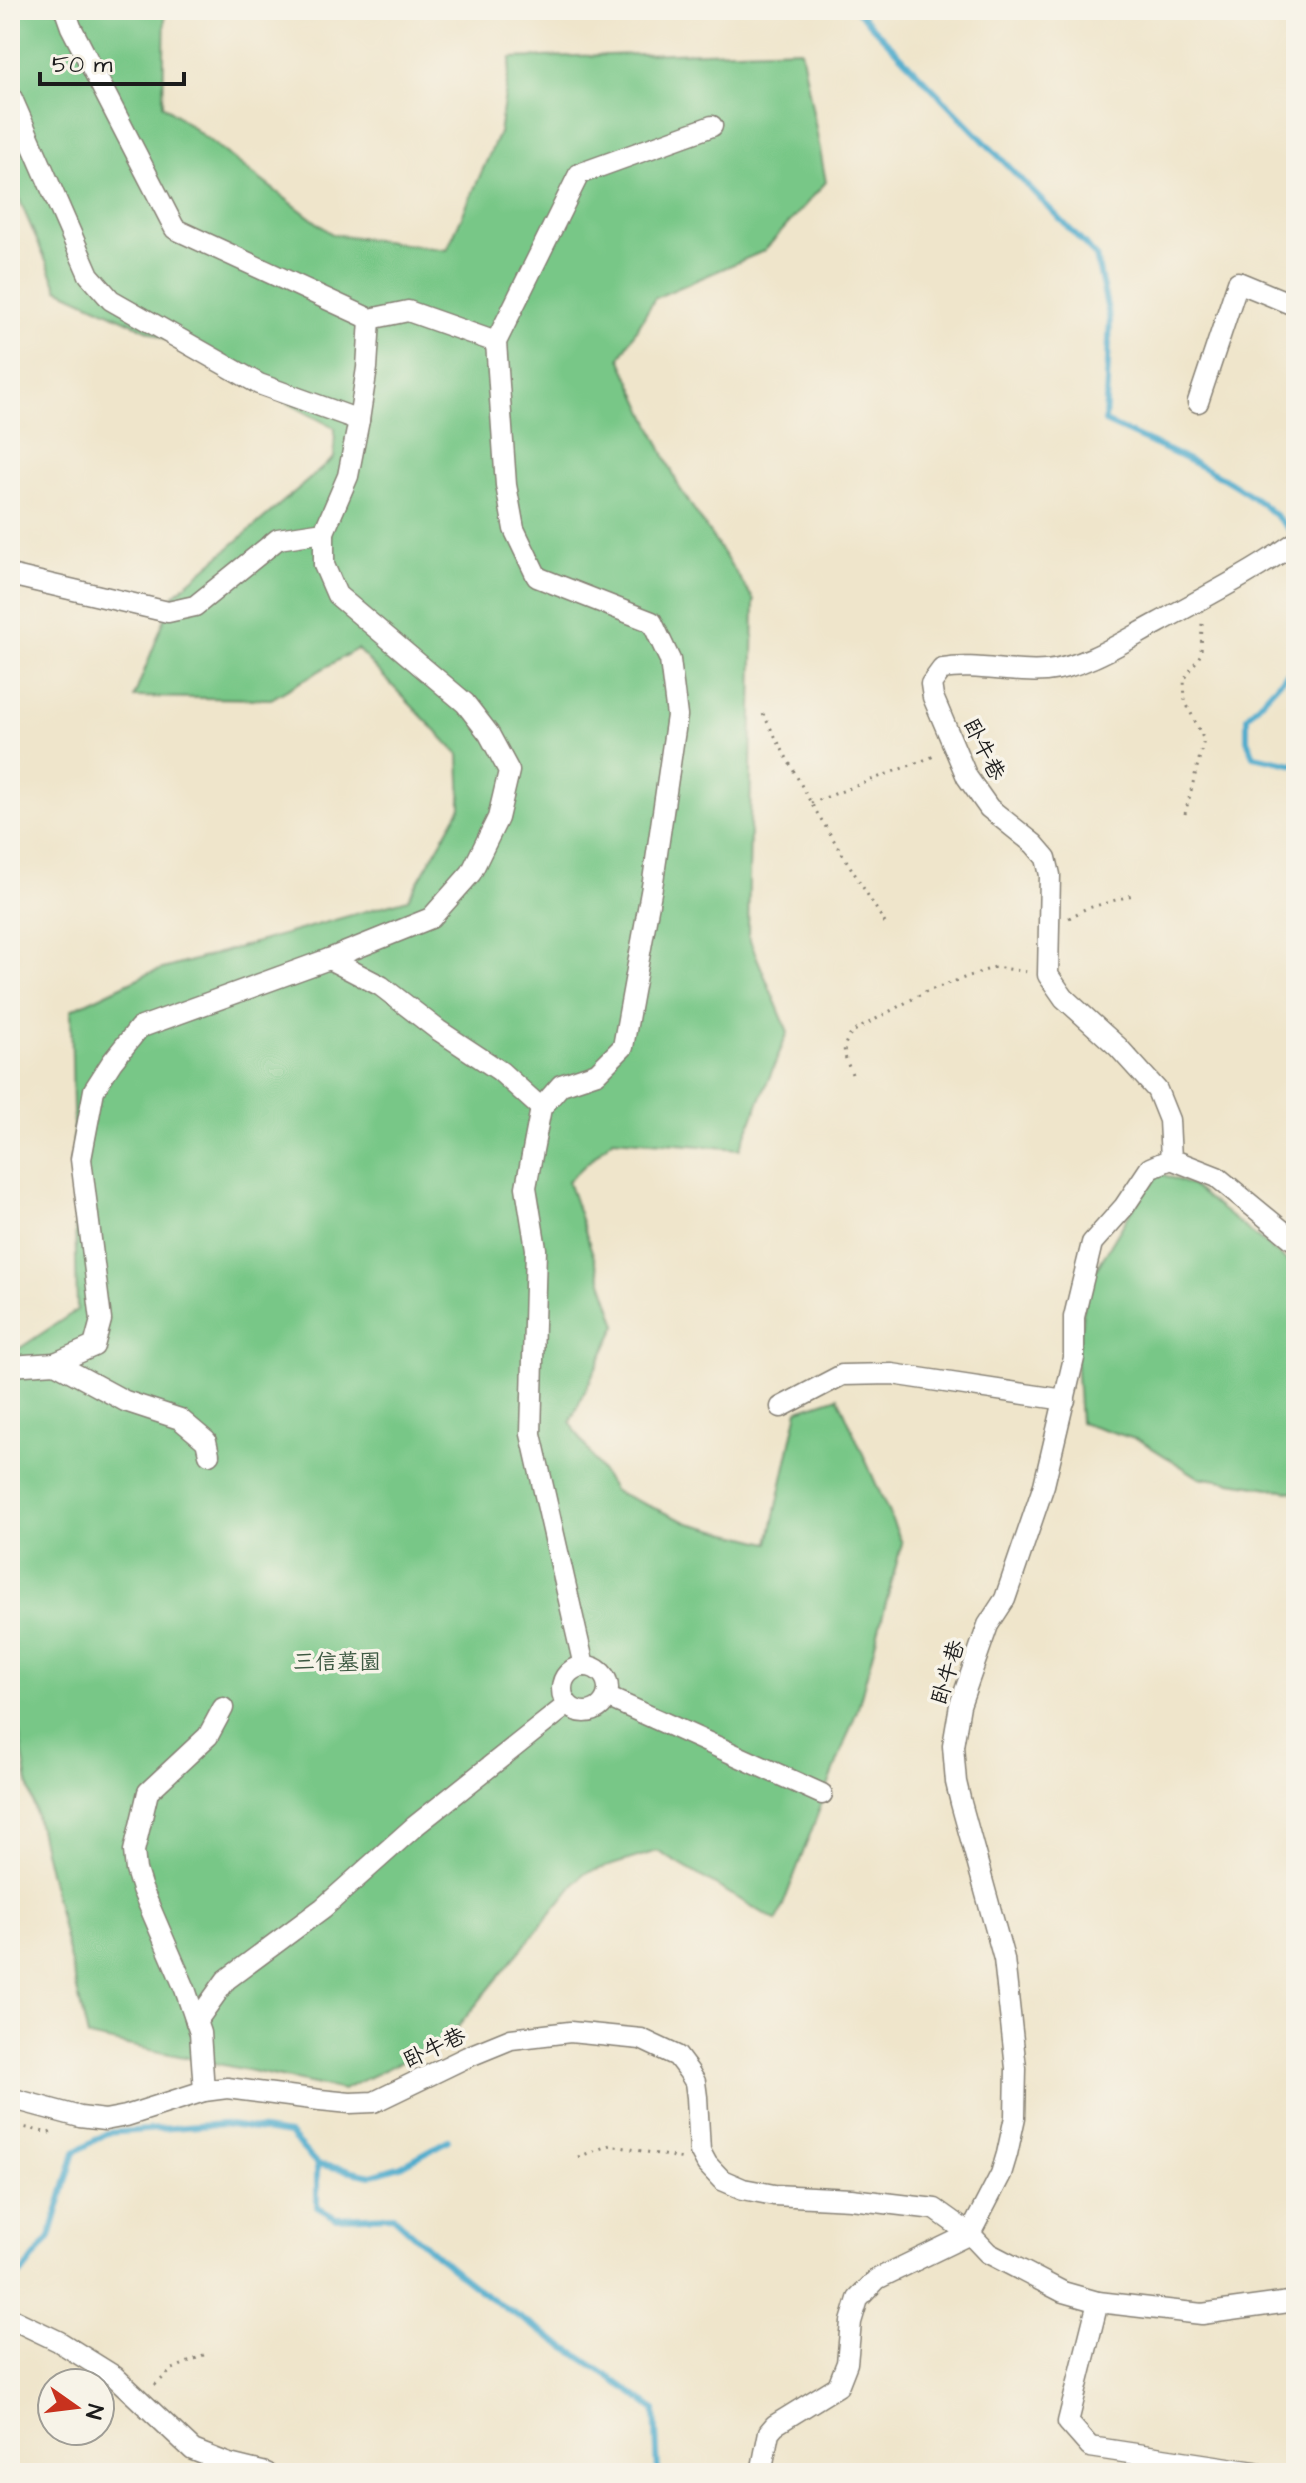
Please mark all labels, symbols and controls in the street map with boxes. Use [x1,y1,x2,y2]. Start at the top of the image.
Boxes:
scale bar [40,36,184,86]
text: 50 m [52,48,113,82]
street label: 卧牛巷 [955,713,1012,786]
street label: 卧牛巷 [924,1636,973,1709]
park label: 三信墓園 [293,1647,381,1678]
street label: 卧牛巷 [398,2020,471,2076]
north arrow [36,2367,116,2447]
text: N [77,2401,111,2422]

